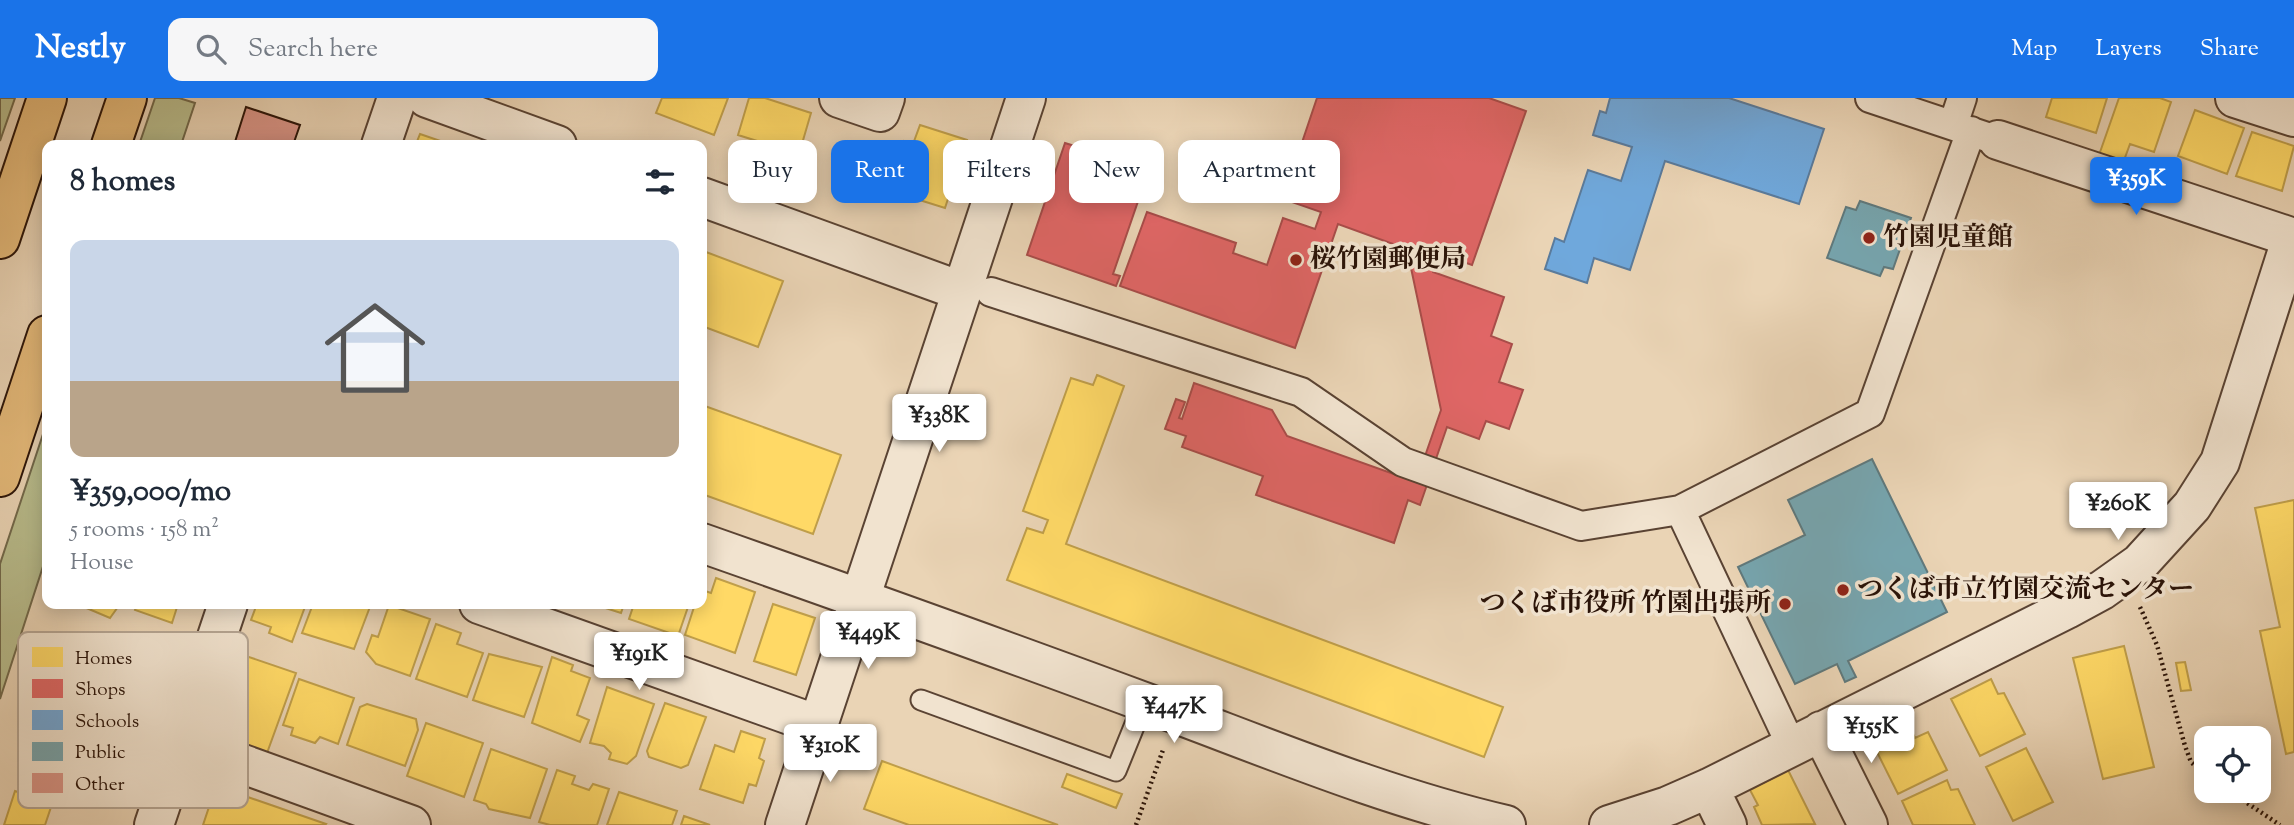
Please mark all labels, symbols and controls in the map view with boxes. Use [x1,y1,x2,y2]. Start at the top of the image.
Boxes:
search box [168,18,658,81]
text: Nestly [35,25,126,73]
icon: search [192,30,230,68]
text: Search here [248,31,378,68]
text: Map [2011,32,2057,66]
text: Layers [2095,32,2162,66]
text: Share [2200,32,2259,66]
chip: Buy [728,140,817,203]
chip: Rent [831,140,929,203]
chip: Filters [943,140,1055,203]
chip: New [1069,140,1164,203]
chip: Apartment [1178,140,1340,203]
pin: ¥359K [2087,158,2185,217]
text: 8 homes [70,161,175,204]
icon: filters [641,163,679,201]
text: ¥359K [2106,163,2166,196]
place label: 竹園児童館 [1883,220,2013,257]
marker: 竹園児童館 [1861,230,1877,246]
place label: 桜竹園郵便局 [1310,242,1466,279]
marker: 桜竹園郵便局 [1288,252,1304,268]
icon: home [312,285,438,411]
pin: ¥338K [890,394,988,454]
text: ¥338K [908,400,970,433]
text: ¥359,000/mo [70,471,231,514]
pin: ¥260K [2069,482,2167,542]
text: ¥260K [2085,488,2151,521]
text: 5 rooms · 158 m² [70,514,219,547]
text: House [70,547,134,580]
place label: つくば市立竹園交流センター [1857,572,2194,609]
marker: つくば市立竹園交流センター [1835,582,1851,598]
place label: つくば市役所 竹園出張所 [1479,586,1771,623]
marker: つくば市役所 竹園出張所 [1777,596,1793,612]
pin: ¥449K [819,612,917,671]
text: ¥449K [836,617,900,650]
legend [18,632,248,808]
pin: ¥191K [590,632,688,692]
text: ¥191K [610,638,668,671]
text: Homes [75,646,132,673]
text: Shops [75,677,126,704]
pin: ¥447K [1125,686,1223,745]
text: ¥447K [1142,691,1206,724]
pin: ¥155K [1822,706,1920,765]
text: Schools [75,709,139,736]
text: ¥155K [1843,711,1899,744]
pin: ¥310K [781,724,879,784]
map controls [2194,726,2271,803]
button: locate [2194,726,2271,803]
text: ¥310K [800,730,860,763]
text: Public [75,740,126,767]
text: Other [75,772,125,799]

